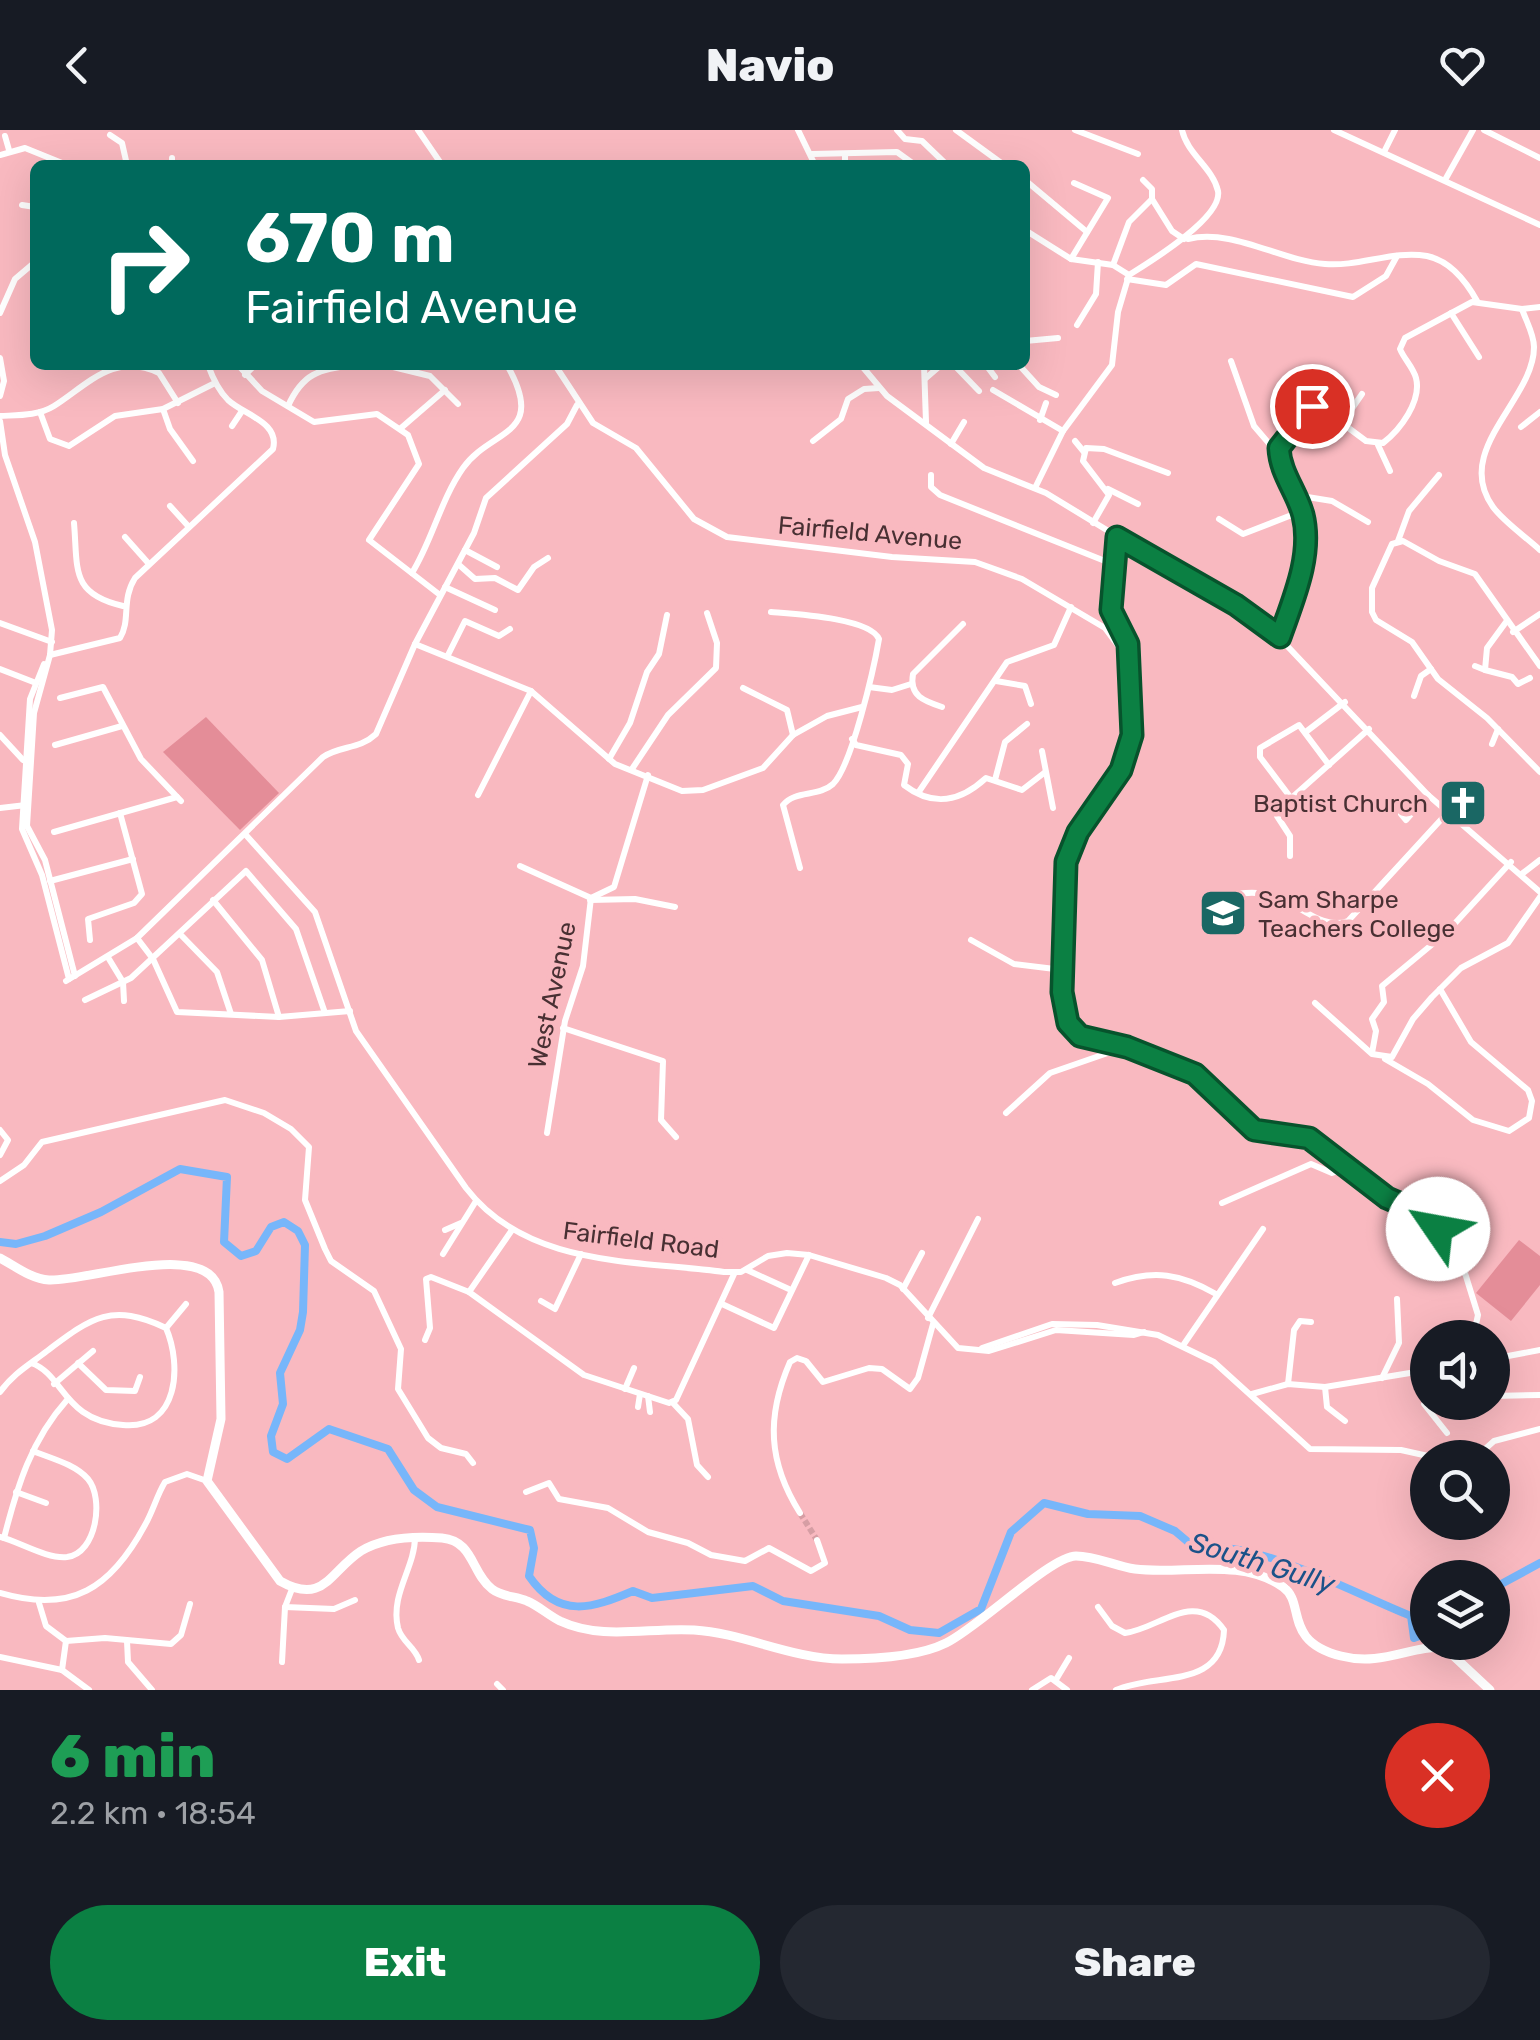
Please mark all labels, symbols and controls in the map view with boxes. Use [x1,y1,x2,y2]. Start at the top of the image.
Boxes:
icon: back [50,38,105,93]
icon: heart [1435,38,1490,93]
text: Navio [706,39,834,92]
text: 670 m [245,197,455,280]
icon: right [80,200,210,330]
text: Fairfield Avenue [245,281,578,334]
pin [1270,364,1355,449]
icon: arrive [1285,379,1340,434]
street label: Fairfield Avenue [777,510,963,556]
church icon: Baptist Church [1437,777,1489,829]
place label: Baptist Church [1253,789,1428,818]
place label: Sam Sharpe Teachers College [1258,885,1455,943]
school or university icon: Sam Sharpe Teachers College [1197,887,1249,939]
street label: West Avenue [522,919,582,1071]
position arrow [1386,1177,1490,1281]
street label: Fairfield Road [561,1216,721,1264]
map controls [1410,1320,1510,1660]
button: sound [1410,1320,1510,1420]
button: search [1410,1440,1510,1540]
water label: South Gully [1185,1525,1340,1601]
button: layers [1410,1560,1510,1660]
text: 6 min [50,1721,216,1792]
button: close [1385,1723,1490,1828]
text: 2.2 km · 18:54 [50,1794,256,1832]
button: Exit [50,1905,760,2020]
button: Share [780,1905,1490,2020]

